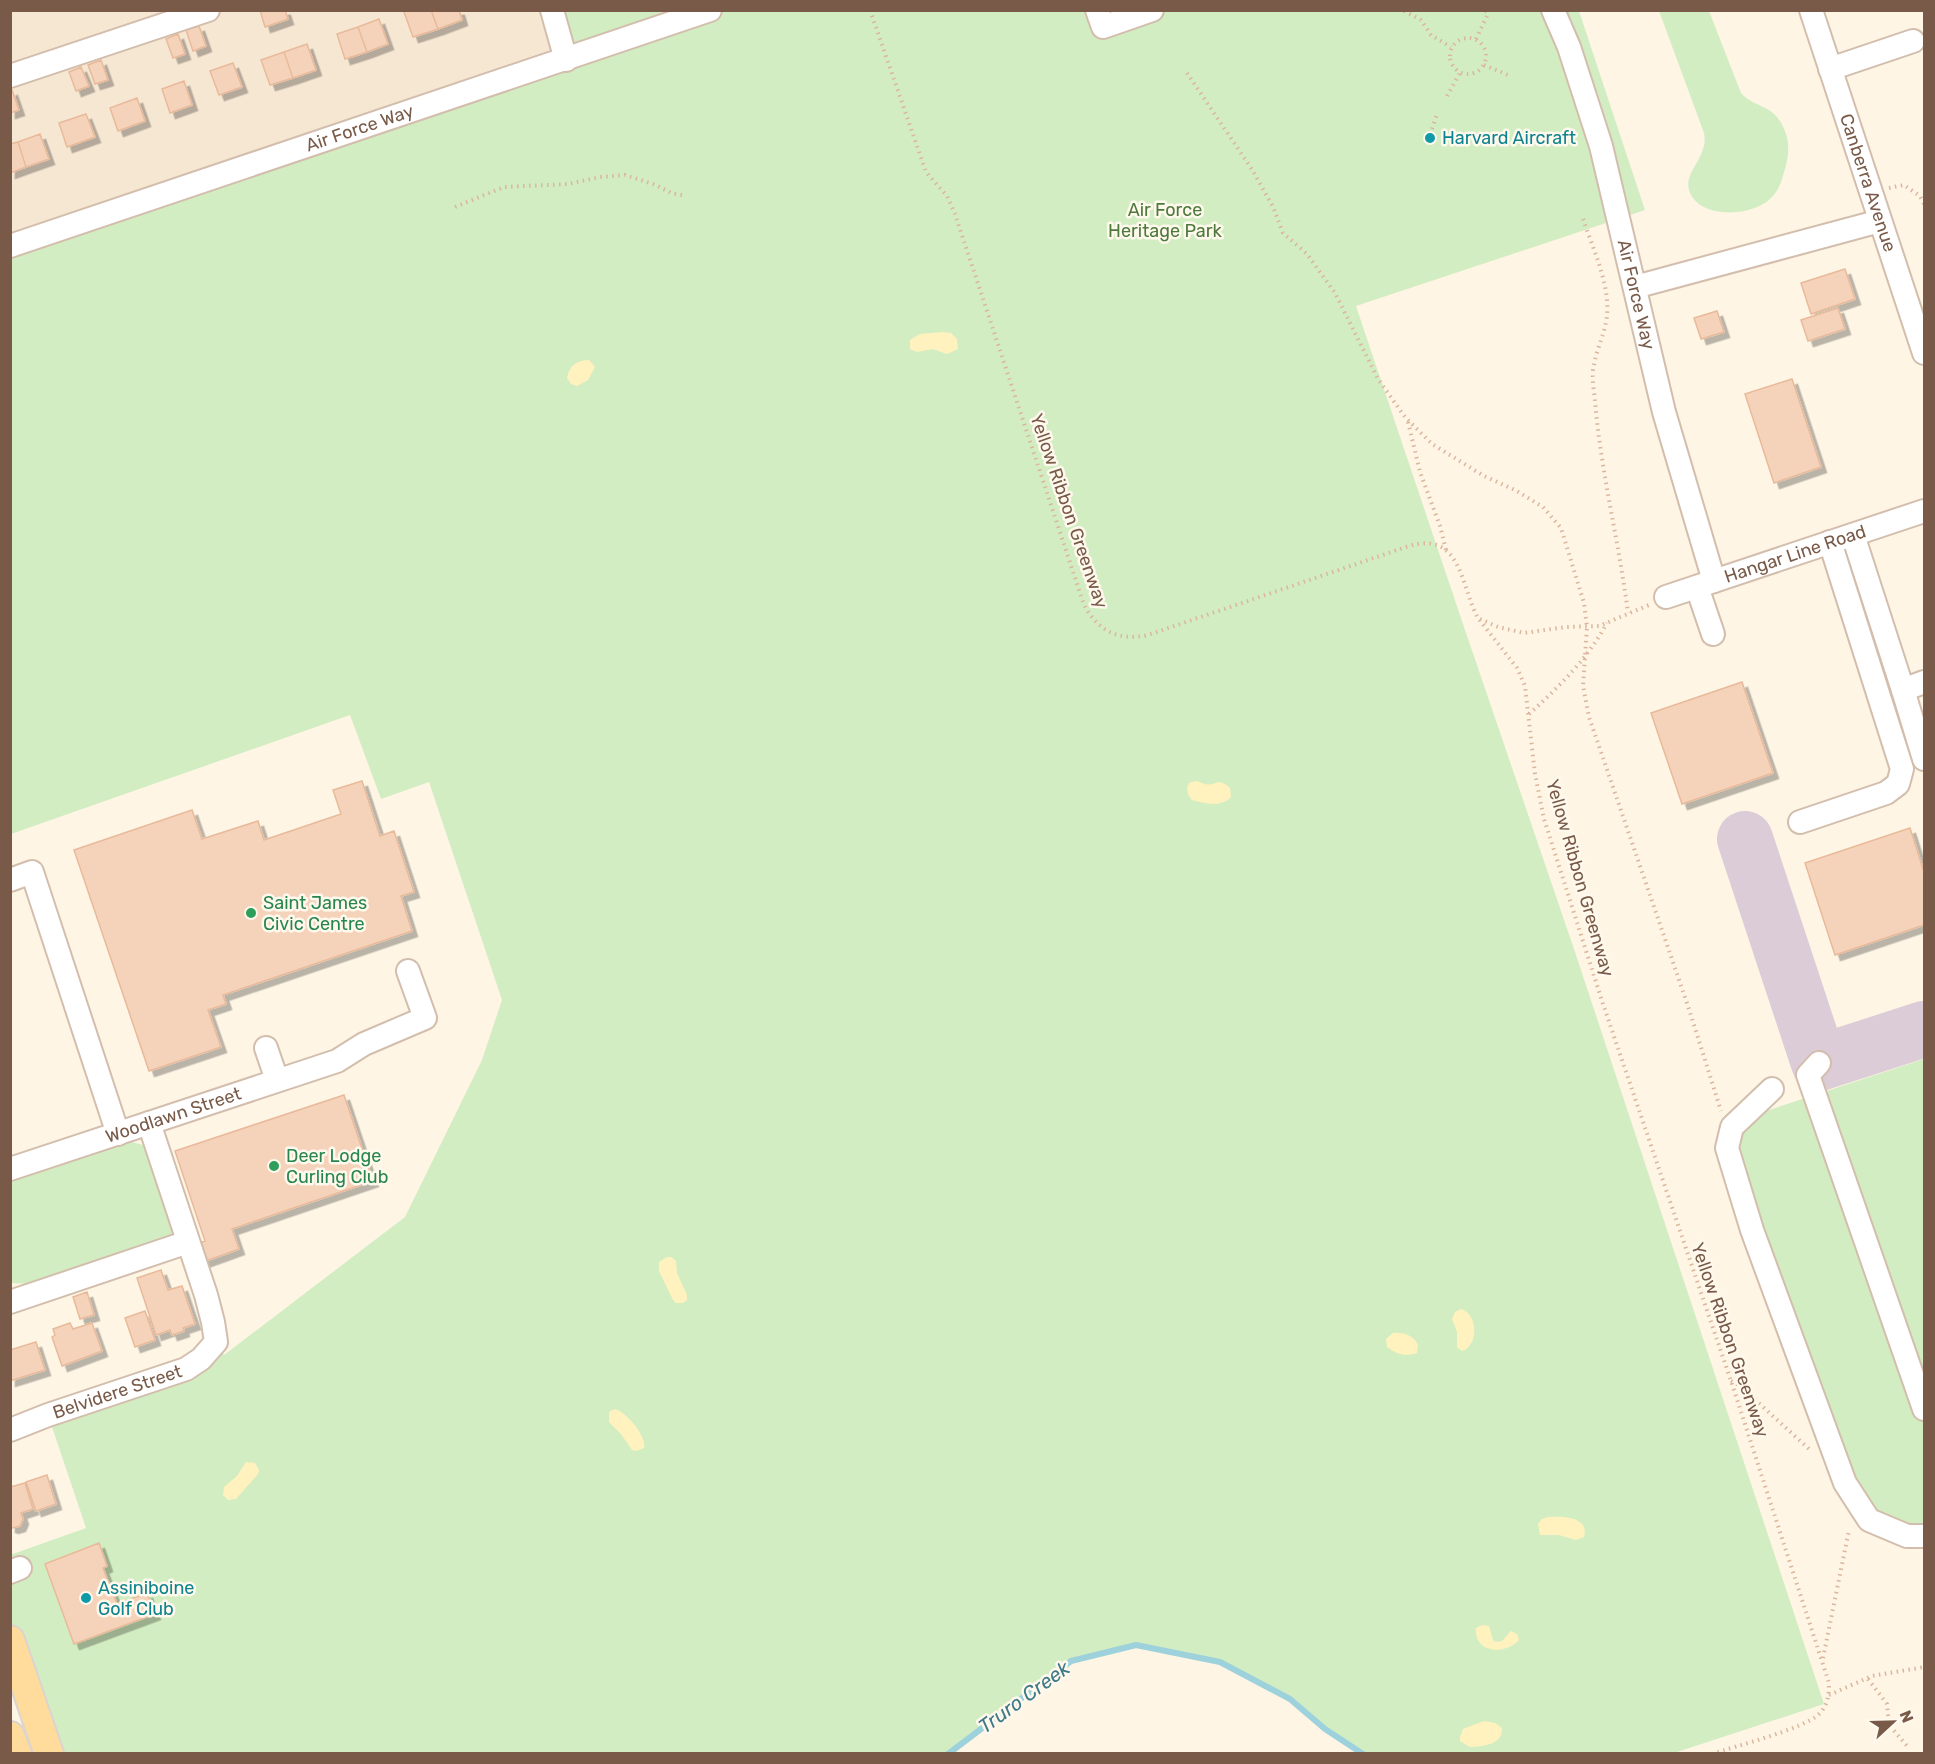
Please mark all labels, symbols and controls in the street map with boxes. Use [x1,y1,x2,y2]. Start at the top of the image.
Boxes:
street label: Air Force Way [303,100,417,157]
street label: Canberra Avenue [1835,111,1901,255]
place label: Harvard Aircraft [1442,127,1576,149]
marker: Harvard Aircraft [1423,131,1437,145]
park label: Air Force Heritage Park [1108,199,1223,242]
street label: Air Force Way [1613,237,1660,352]
street label: Yellow Ribbon Greenway [1025,411,1113,611]
street label: Hangar Line Road [1721,520,1869,588]
street label: Yellow Ribbon Greenway [1541,777,1619,979]
place label: Saint James Civic Centre [263,892,367,935]
marker: Saint James Civic Centre [244,906,258,920]
street label: Woodlawn Street [103,1082,244,1148]
place label: Deer Lodge Curling Club [286,1145,388,1188]
marker: Deer Lodge Curling Club [267,1159,281,1173]
street label: Yellow Ribbon Greenway [1686,1240,1774,1440]
street label: Belvidere Street [50,1360,185,1424]
place label: Assiniboine Golf Club [98,1577,194,1620]
marker: Assiniboine Golf Club [79,1591,93,1605]
water label: Truro Creek [974,1655,1075,1738]
north arrow [1863,1692,1923,1752]
text: N [1895,1708,1917,1725]

